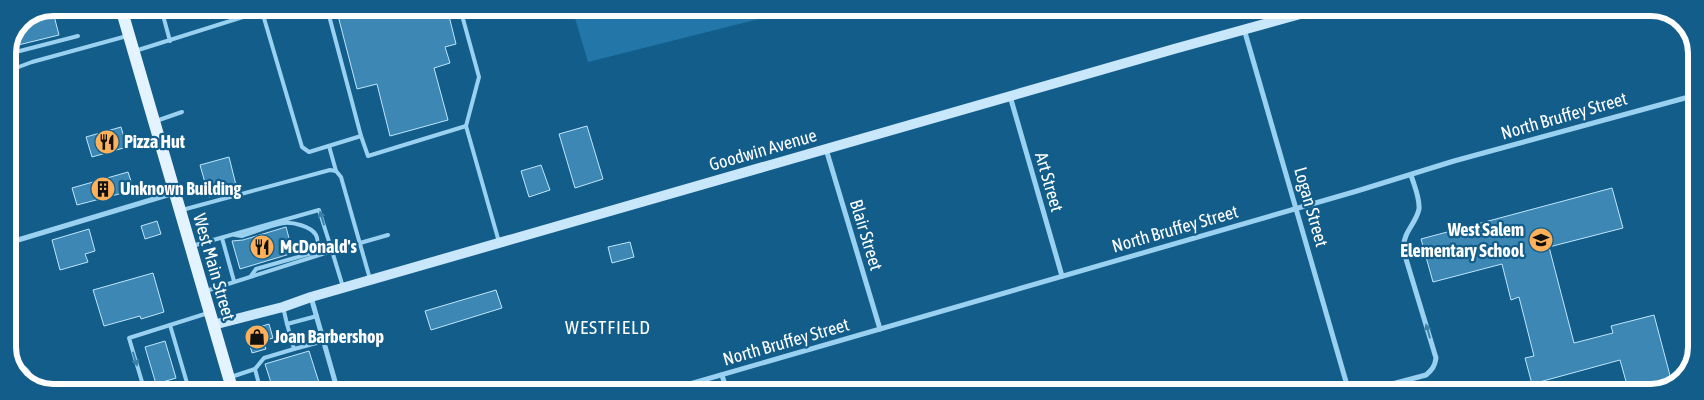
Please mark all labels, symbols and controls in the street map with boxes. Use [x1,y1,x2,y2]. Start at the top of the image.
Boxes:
street label: North Bruffey Street [1498,87,1629,144]
street label: Goodwin Avenue [707,124,819,175]
restaurant icon: Pizza Hut [94,129,120,155]
place label: Pizza Hut [124,131,186,152]
street label: Art Street [1031,150,1068,214]
street label: Logan Street [1290,165,1333,249]
building icon: Unknown Building [90,176,116,202]
place label: Unknown Building [120,178,242,199]
street label: Blair Street [846,197,887,273]
street label: North Bruffey Street [1109,200,1240,257]
street label: West Main Street [189,211,240,323]
one-way arrow [318,211,326,226]
place label: West Salem Elementary School [1400,219,1524,261]
school or university icon: West Salem Elementary School [1528,227,1554,253]
restaurant icon: McDonald's [249,234,275,260]
place label: McDonald's [280,236,357,257]
street label: North Bruffey Street [720,313,851,370]
district label: WESTFIELD [565,316,651,338]
one-way arrow [1423,323,1431,338]
shop icon: Joan Barbershop [244,324,270,350]
place label: Joan Barbershop [273,326,384,347]
one-way arrow [132,352,140,367]

